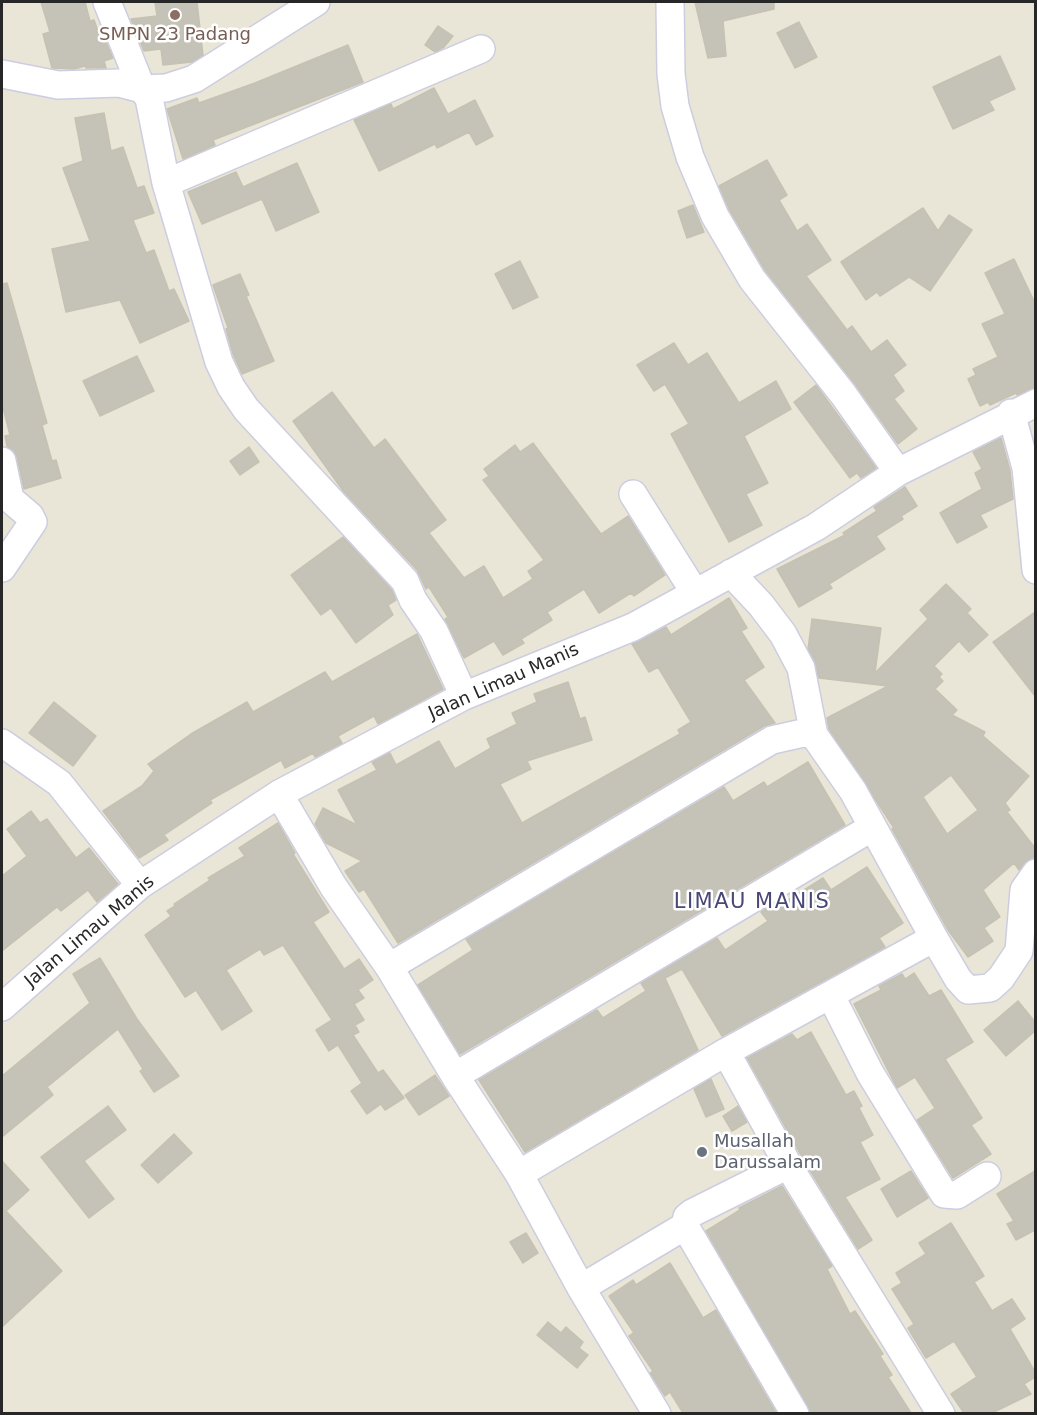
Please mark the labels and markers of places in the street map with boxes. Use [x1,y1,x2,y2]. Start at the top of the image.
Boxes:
marker: SMPN 23 Padang [168,8,182,22]
place label: SMPN 23 Padang [99,24,251,46]
place label: Musallah Darussalam [714,1131,821,1174]
marker: Musallah Darussalam [695,1145,709,1159]

